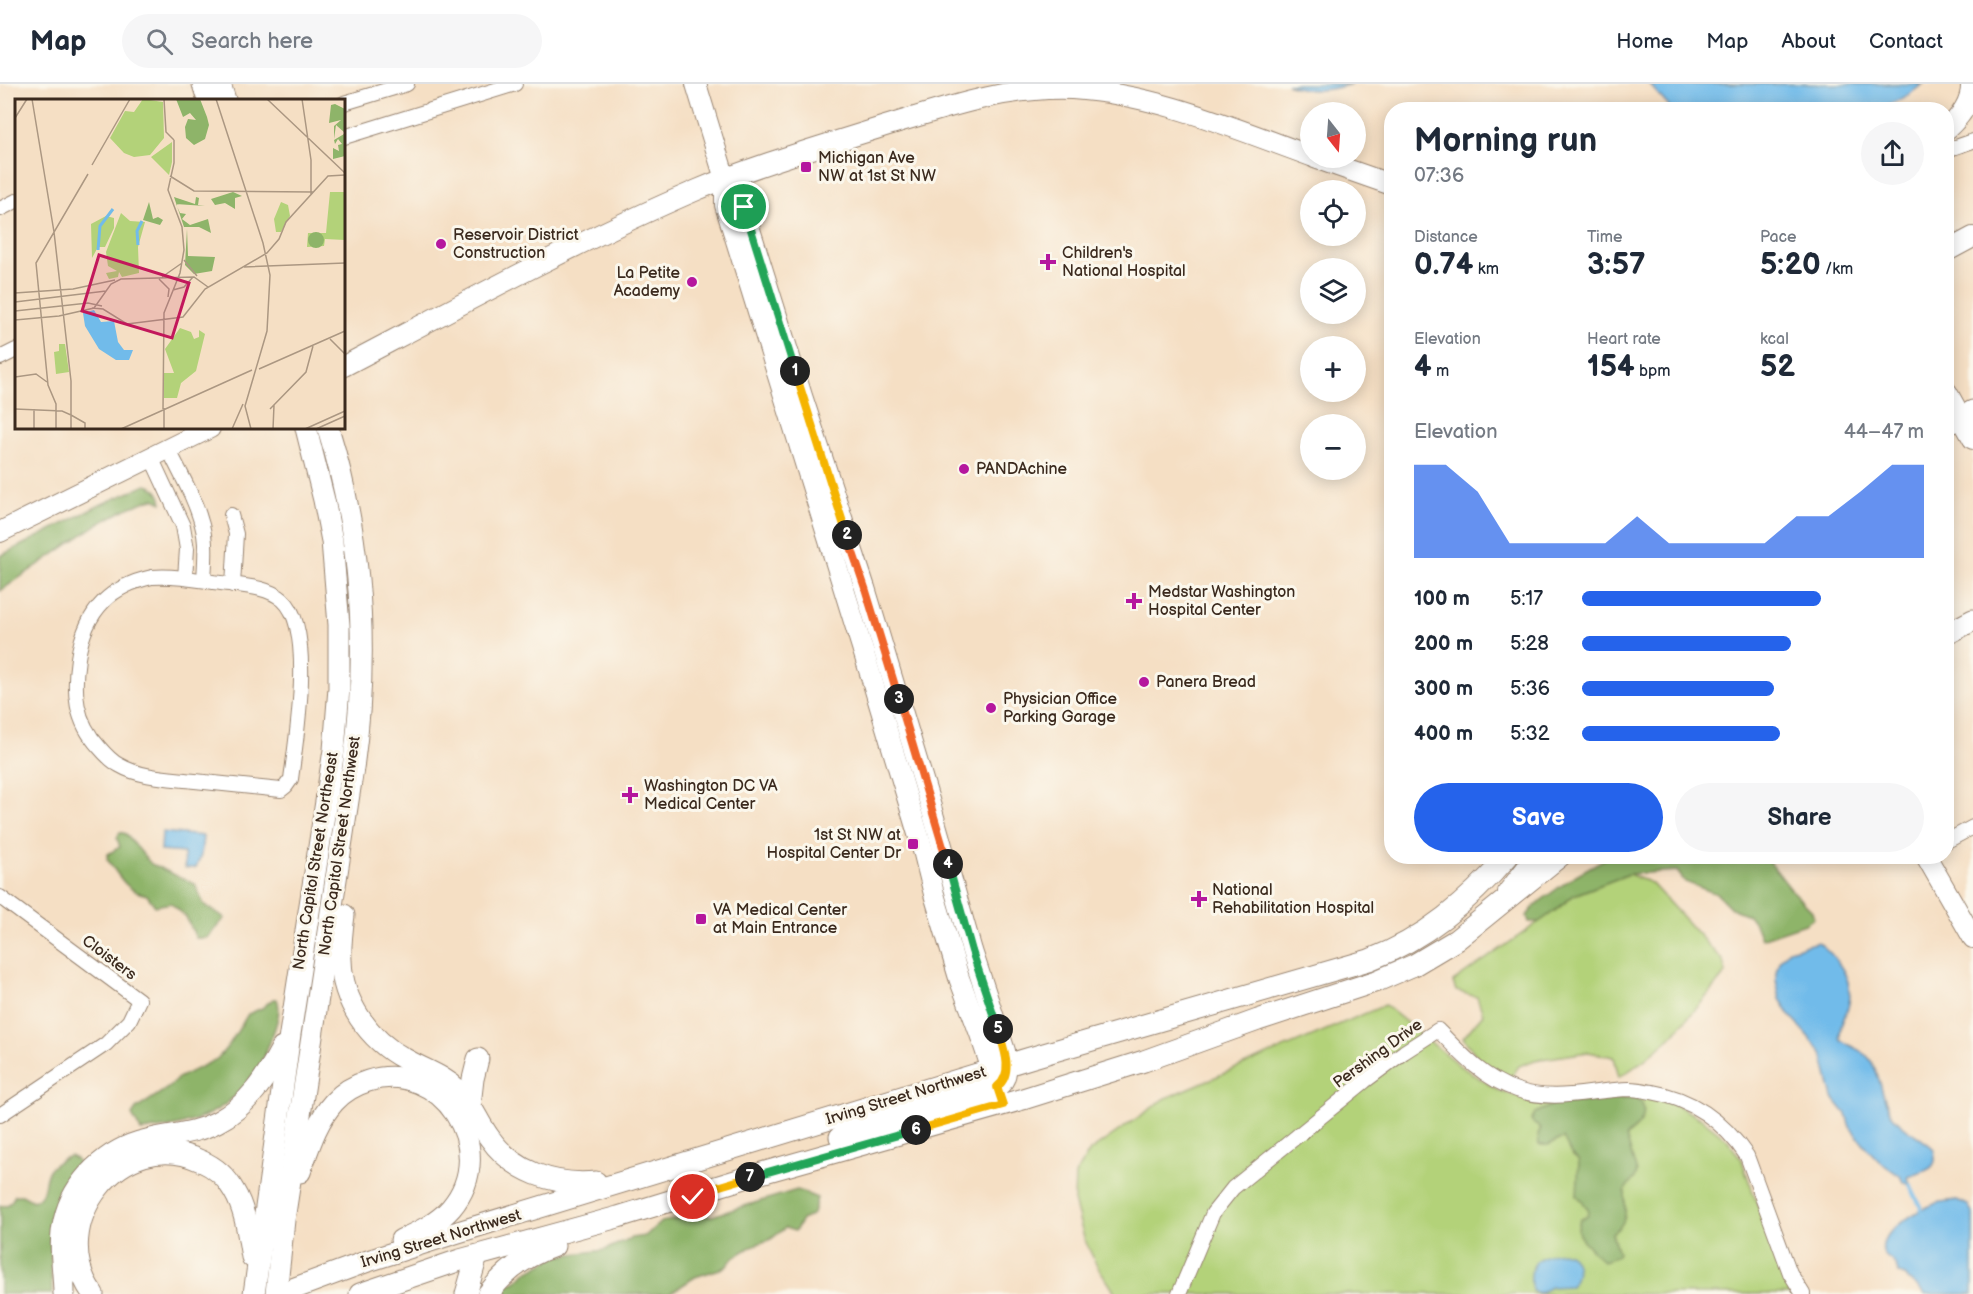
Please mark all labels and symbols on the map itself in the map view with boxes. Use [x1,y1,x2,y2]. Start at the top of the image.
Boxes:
inset map [15,99,345,429]
north arrow [1300,102,1366,168]
place label: Michigan Ave NW at 1st St NW [818,149,936,186]
marker: Michigan Ave NW at 1st St NW [799,160,813,174]
pin [718,181,769,232]
place label: Reservoir District Construction [453,226,579,263]
marker: Reservoir District Construction [434,237,448,251]
place label: Children's National Hospital [1062,244,1186,281]
marker: Children's National Hospital [1039,253,1057,271]
place label: La Petite Academy [614,264,681,301]
marker: La Petite Academy [685,275,699,289]
pin: 1 [780,356,810,386]
place label: PANDAchine [976,460,1068,479]
marker: PANDAchine [957,462,971,476]
pin: 2 [832,520,862,550]
place label: Medstar Washington Hospital Center [1148,583,1295,620]
marker: Medstar Washington Hospital Center [1125,592,1143,610]
place label: Panera Bread [1156,673,1256,692]
marker: Panera Bread [1137,675,1151,689]
pin: 3 [884,684,914,714]
place label: Physician Office Parking Garage [1003,690,1117,727]
marker: Physician Office Parking Garage [984,701,998,715]
street label: North Capitol Street Northwest [315,735,365,957]
street label: North Capitol Street Northeast [289,751,343,971]
place label: Washington DC VA Medical Center [644,777,778,814]
marker: Washington DC VA Medical Center [621,786,639,804]
place label: 1st St NW at Hospital Center Dr [767,826,901,863]
marker: 1st St NW at Hospital Center Dr [906,837,920,851]
pin: 4 [933,849,963,879]
place label: National Rehabilitation Hospital [1212,881,1374,918]
marker: National Rehabilitation Hospital [1190,890,1208,908]
place label: VA Medical Center at Main Entrance [713,901,847,938]
marker: VA Medical Center at Main Entrance [694,912,708,926]
street label: Cloisters [78,931,140,985]
pin: 5 [983,1014,1013,1044]
street label: Pershing Drive [1330,1015,1427,1093]
street label: Irving Street Northwest [824,1063,988,1129]
pin: 6 [901,1115,931,1145]
pin: 7 [735,1162,765,1192]
pin [667,1171,718,1222]
street label: Irving Street Northwest [359,1206,523,1272]

